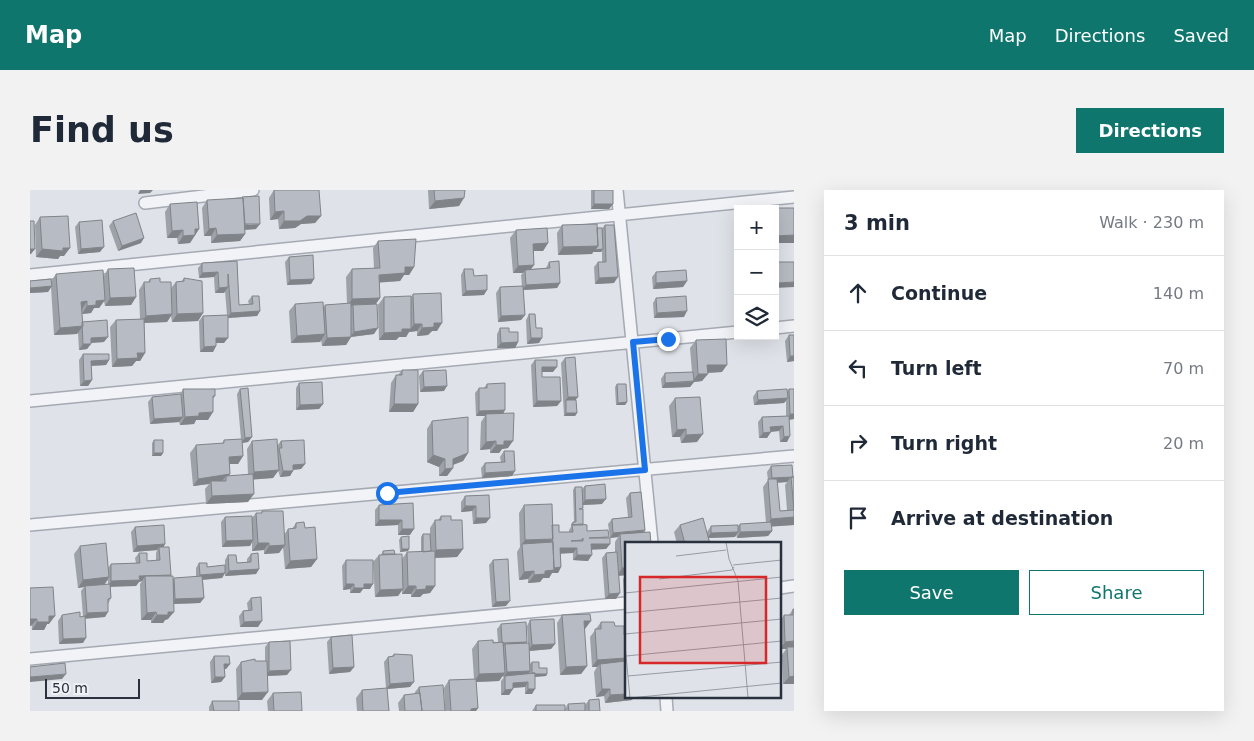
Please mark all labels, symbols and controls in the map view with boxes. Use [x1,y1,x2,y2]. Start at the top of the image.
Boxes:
text: Map [25,21,82,49]
text: Map [989,25,1027,46]
text: Directions [1055,25,1145,46]
text: Saved [1173,25,1229,46]
button: Directions [1076,108,1224,153]
text: Find us [30,110,174,150]
map controls [734,205,779,340]
button: + [734,205,779,250]
text: 3 min [844,211,910,235]
text: Walk · 230 m [1099,213,1204,232]
button: − [734,250,779,295]
icon: ahead [844,279,872,307]
text: Continue [891,282,987,304]
text: 140 m [1153,284,1204,303]
button: layers [734,295,779,340]
route end [657,328,680,351]
icon: left [844,354,872,382]
text: Turn left [891,357,982,379]
text: 70 m [1163,359,1204,378]
icon: right [844,429,872,457]
text: Turn right [891,432,997,454]
text: 20 m [1163,434,1204,453]
route start [376,482,399,505]
icon: arrive [844,504,872,532]
text: Arrive at destination [891,507,1113,529]
inset map [625,542,782,698]
button: Save [844,570,1019,615]
button: Share [1029,570,1204,615]
scale bar [45,676,140,699]
text: 50 m [52,680,88,696]

